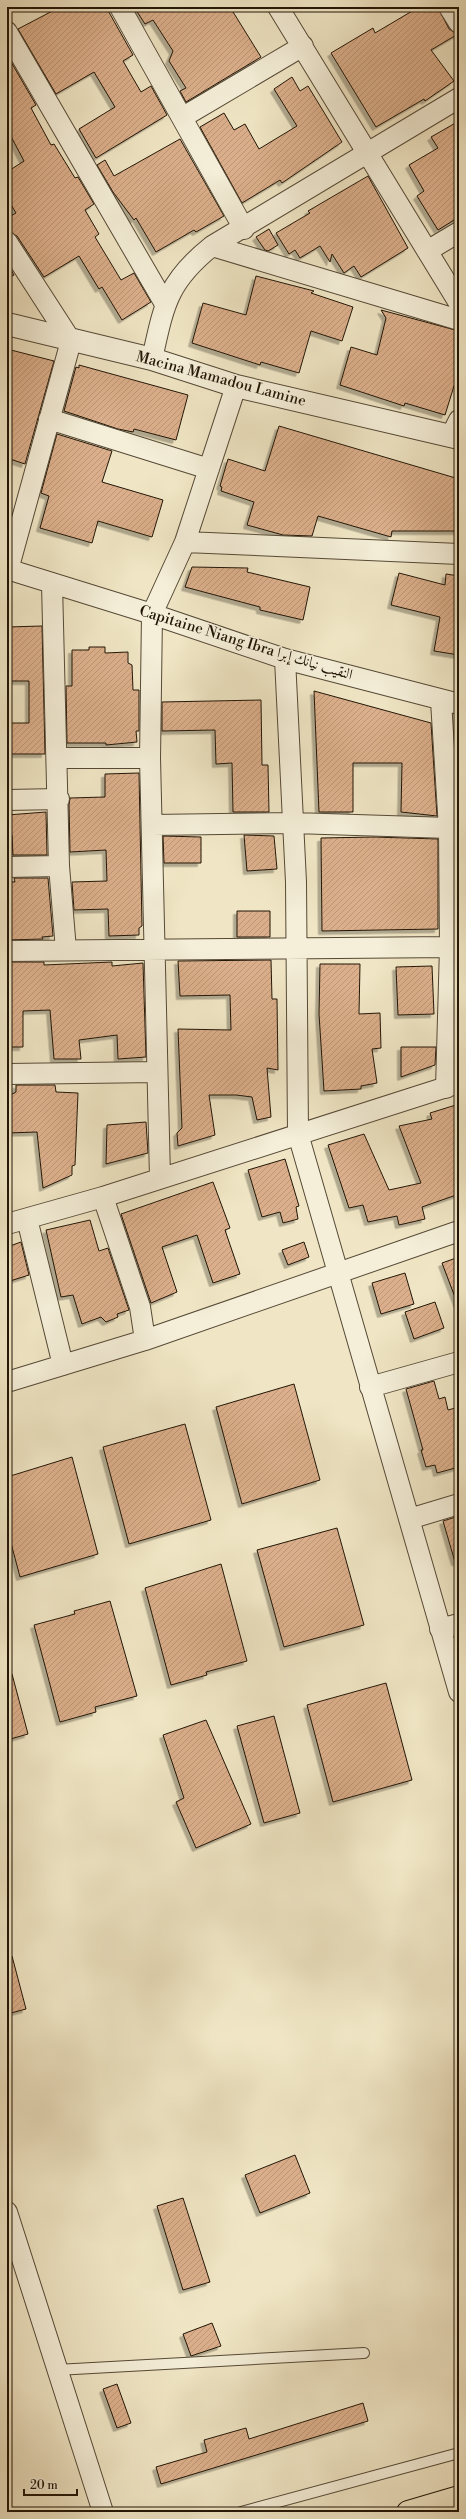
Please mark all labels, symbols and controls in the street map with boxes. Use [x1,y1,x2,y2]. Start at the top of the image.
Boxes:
street label: Macina Mamadou Lamine [134,347,308,411]
street label: Capitaine Niang Ibra النقيب نيانك إبرا [137,601,355,685]
scale bar [24,2471,77,2497]
text: 20 m [30,2478,58,2493]

